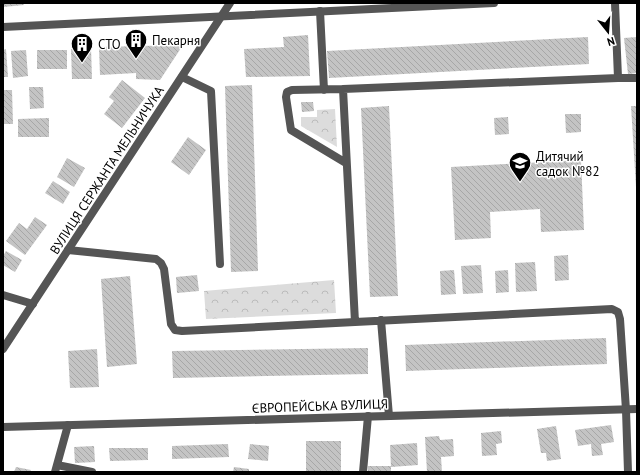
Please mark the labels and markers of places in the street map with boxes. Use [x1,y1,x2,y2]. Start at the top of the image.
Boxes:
building icon: Пекарня [123,27,149,60]
building icon: СТО [69,31,95,64]
place label: Пекарня [152,32,200,49]
place label: СТО [98,36,121,53]
place label: Дитячий садок №82 [536,148,599,180]
school or university icon: Дитячий садок №82 [507,150,533,183]

